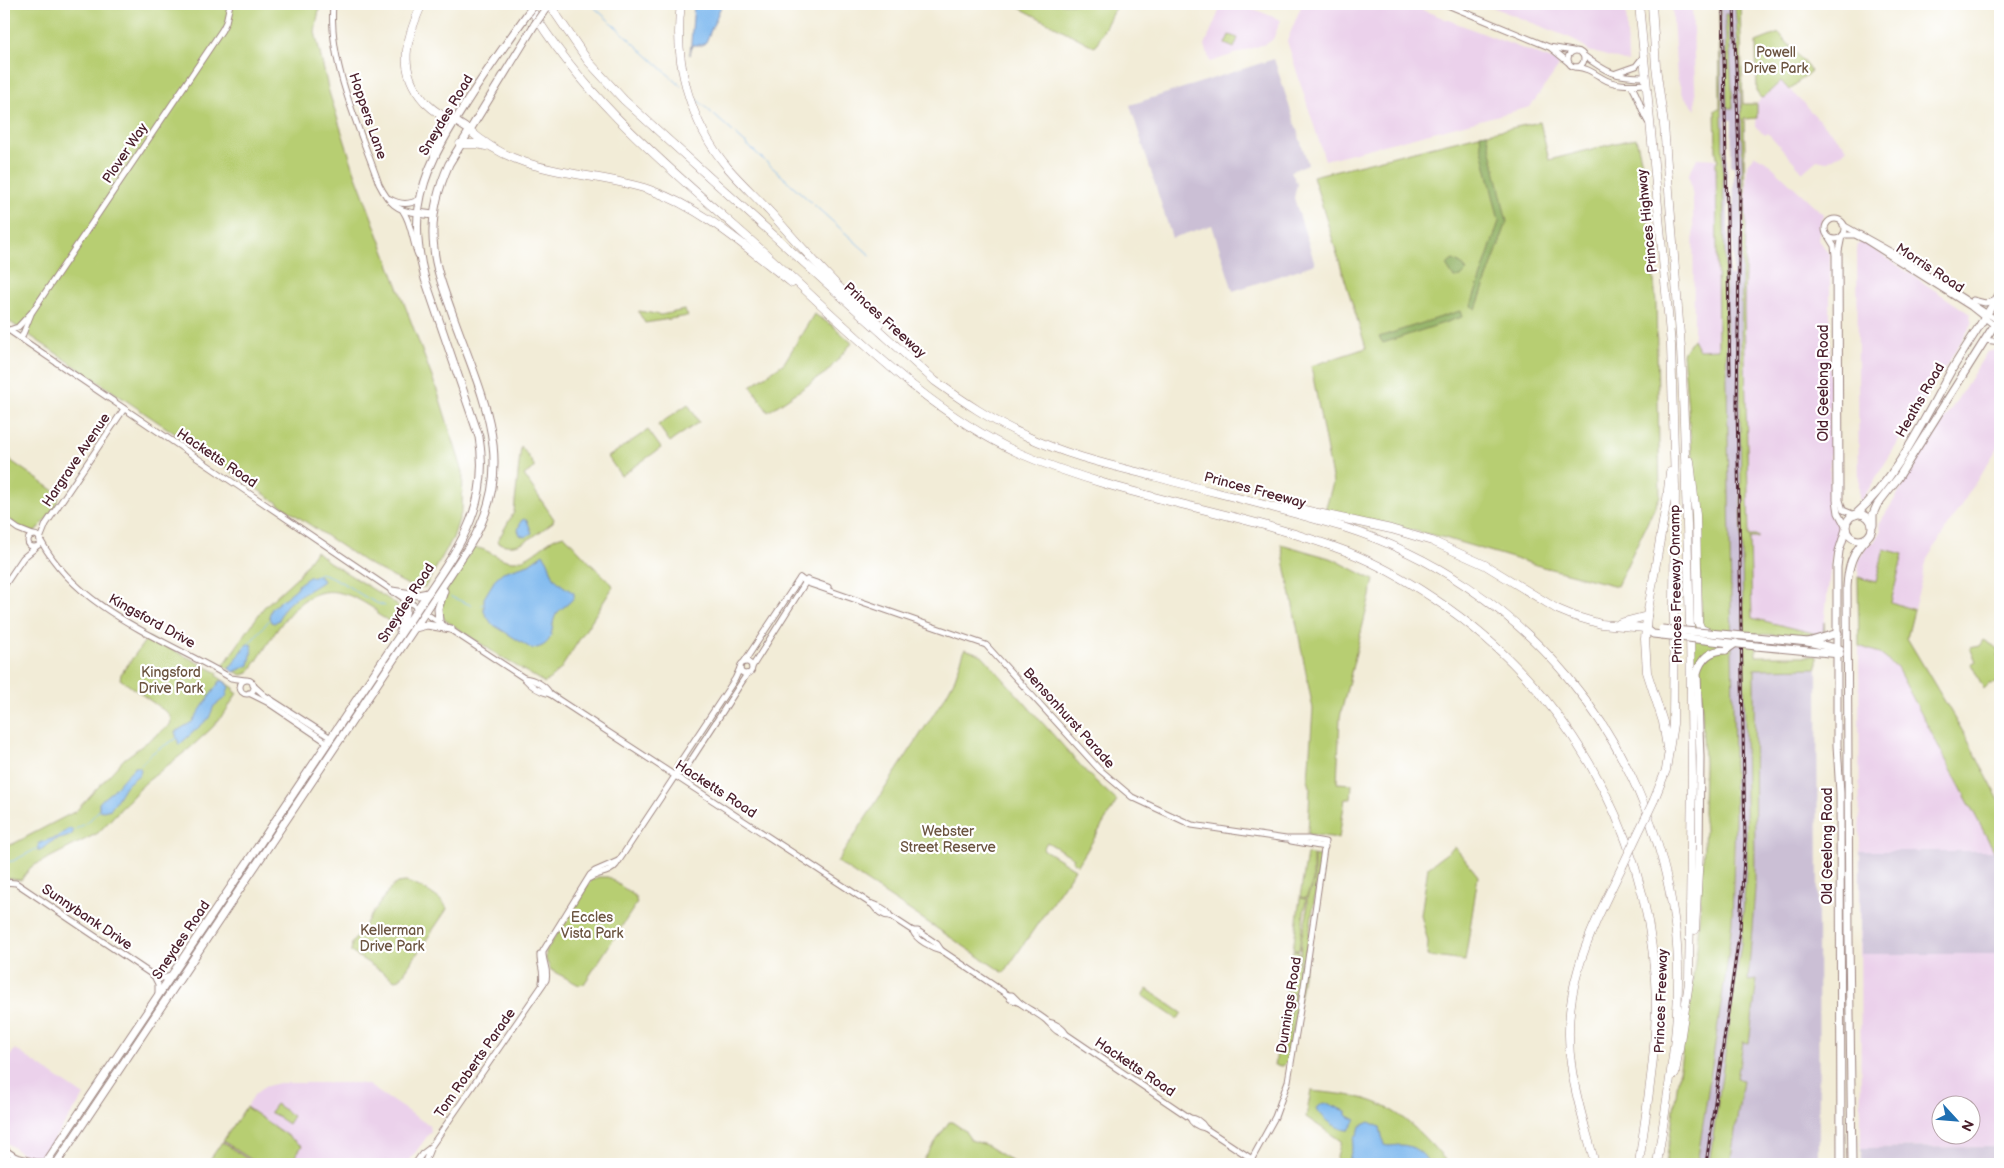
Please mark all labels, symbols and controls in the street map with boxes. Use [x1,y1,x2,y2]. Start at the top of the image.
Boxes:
park label: Powell Drive Park [1744,44,1809,77]
street label: Hoppers Lane [345,71,391,161]
street label: Sneydes Road [415,71,477,159]
street label: Plover Way [99,119,152,186]
street label: Princes Highway [1633,168,1661,274]
street label: Morris Road [1893,240,1967,296]
street label: Princes Freeway [840,279,930,362]
street label: Old Geelong Road [1815,324,1832,442]
street label: Heaths Road [1892,360,1948,440]
street label: Hargrave Avenue [38,410,114,510]
street label: Hacketts Road [173,425,261,491]
street label: Princes Freeway [1202,468,1308,512]
street label: Princes Freeway Onramp [1666,505,1686,663]
street label: Sneydes Road [374,560,438,646]
street label: Kingsford Drive [106,590,198,652]
park label: Kingsford Drive Park [139,664,204,697]
street label: Bensonhurst Parade [1019,664,1119,772]
street label: Hacketts Road [672,756,760,822]
street label: Old Geelong Road [1819,787,1836,905]
park label: Webster Street Reserve [900,823,996,856]
street label: Sunnybank Drive [38,880,136,954]
street label: Sneydes Road [148,897,214,983]
park label: Eccles Vista Park [561,909,623,942]
park label: Kellerman Drive Park [360,922,425,955]
street label: Princes Freeway [1651,948,1671,1054]
street label: Dunnings Road [1273,955,1305,1055]
street label: Tom Roberts Parade [431,1005,519,1121]
street label: Hacketts Road [1091,1034,1179,1100]
north arrow [1932,1096,1982,1146]
text: N [1957,1117,1977,1134]

